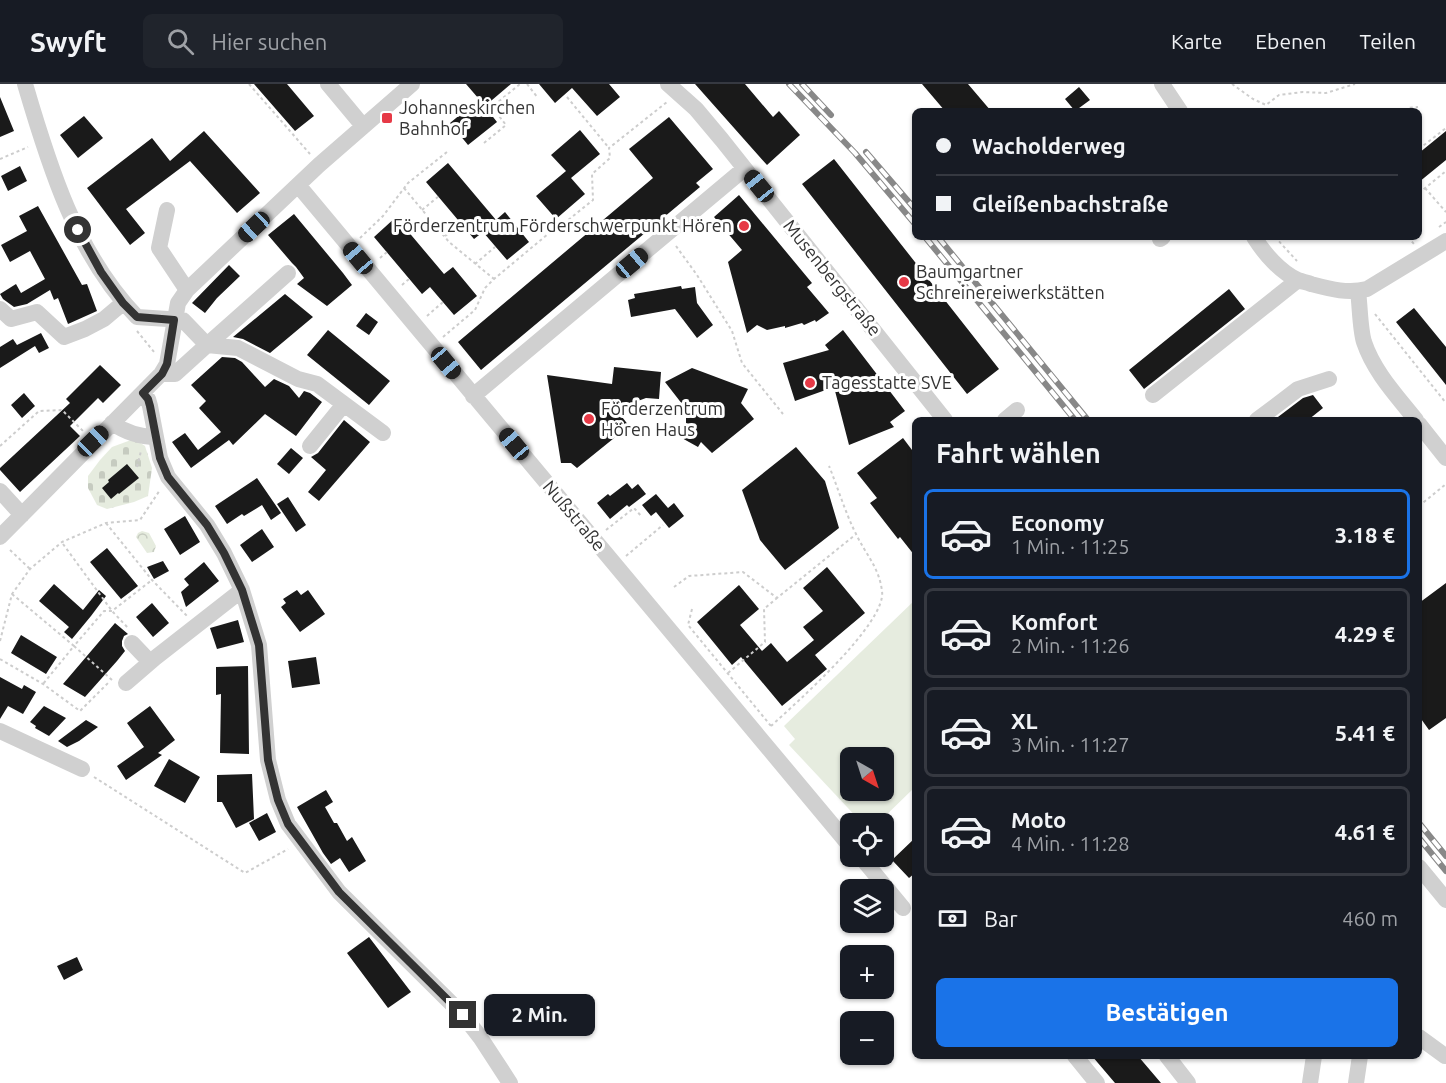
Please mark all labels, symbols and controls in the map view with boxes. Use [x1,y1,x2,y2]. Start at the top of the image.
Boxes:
search box [143,14,563,68]
icon: search [164,25,197,58]
text: Swyft [30,26,107,57]
text: Hier suchen [212,29,327,54]
text: Karte [1171,29,1222,53]
text: Ebenen [1255,29,1327,53]
text: Teilen [1360,29,1416,53]
place label: Johanneskirchen Bahnhof [399,97,535,138]
marker: Johanneskirchen Bahnhof [380,111,394,125]
text: Wacholderweg [972,133,1126,158]
car [741,166,777,206]
text: Gleißenbachstraße [972,191,1169,216]
car [235,208,273,246]
place label: Förderzentrum Förderschwerpunkt Hören [393,215,732,235]
street label: Musenbergstraße [780,215,886,339]
route start [64,216,91,243]
marker: Förderzentrum Förderschwerpunkt Hören [737,219,751,233]
car [340,238,376,278]
car [612,245,652,281]
place label: Baumgartner Schreinereiwerkstätten [916,261,1105,302]
marker: Baumgartner Schreinereiwerkstätten [897,275,911,289]
car [428,343,464,383]
place label: Tagesstatte SVE [822,372,952,392]
marker: Tagesstatte SVE [803,376,817,390]
place label: Förderzentrum Hören Haus [601,398,723,439]
marker: Förderzentrum Hören Haus [582,412,596,426]
car [74,422,112,460]
car [496,424,532,464]
text: Fahrt wählen [936,438,1101,468]
street label: Nußstraße [540,476,610,555]
icon: car [939,507,993,561]
text: Economy [1011,510,1104,535]
text: 3.18 € [1335,522,1395,547]
text: 1 Min. · 11:25 [1011,535,1130,558]
icon: car [939,606,993,660]
text: Komfort [1011,609,1098,634]
text: 4.29 € [1335,621,1395,646]
text: 2 Min. · 11:26 [1011,634,1130,657]
icon: car [939,705,993,759]
text: XL [1011,708,1038,733]
text: 5.41 € [1335,720,1395,745]
text: 3 Min. · 11:27 [1011,733,1130,756]
north arrow [840,747,894,801]
map controls [840,747,894,1065]
icon: car [939,804,993,858]
text: Moto [1011,807,1066,832]
button: locate [840,813,894,867]
text: 4.61 € [1335,819,1395,844]
text: 4 Min. · 11:28 [1011,832,1130,855]
button: layers [840,879,894,933]
icon: cash [936,902,969,935]
text: Bar [984,906,1018,931]
text: 460 m [1342,907,1398,930]
button: + [840,945,894,999]
button: Bestätigen [936,978,1398,1047]
callout: 2 Min. [484,994,595,1036]
route end [449,1001,476,1028]
text: 2 Min. [512,1003,568,1026]
button: − [840,1011,894,1065]

